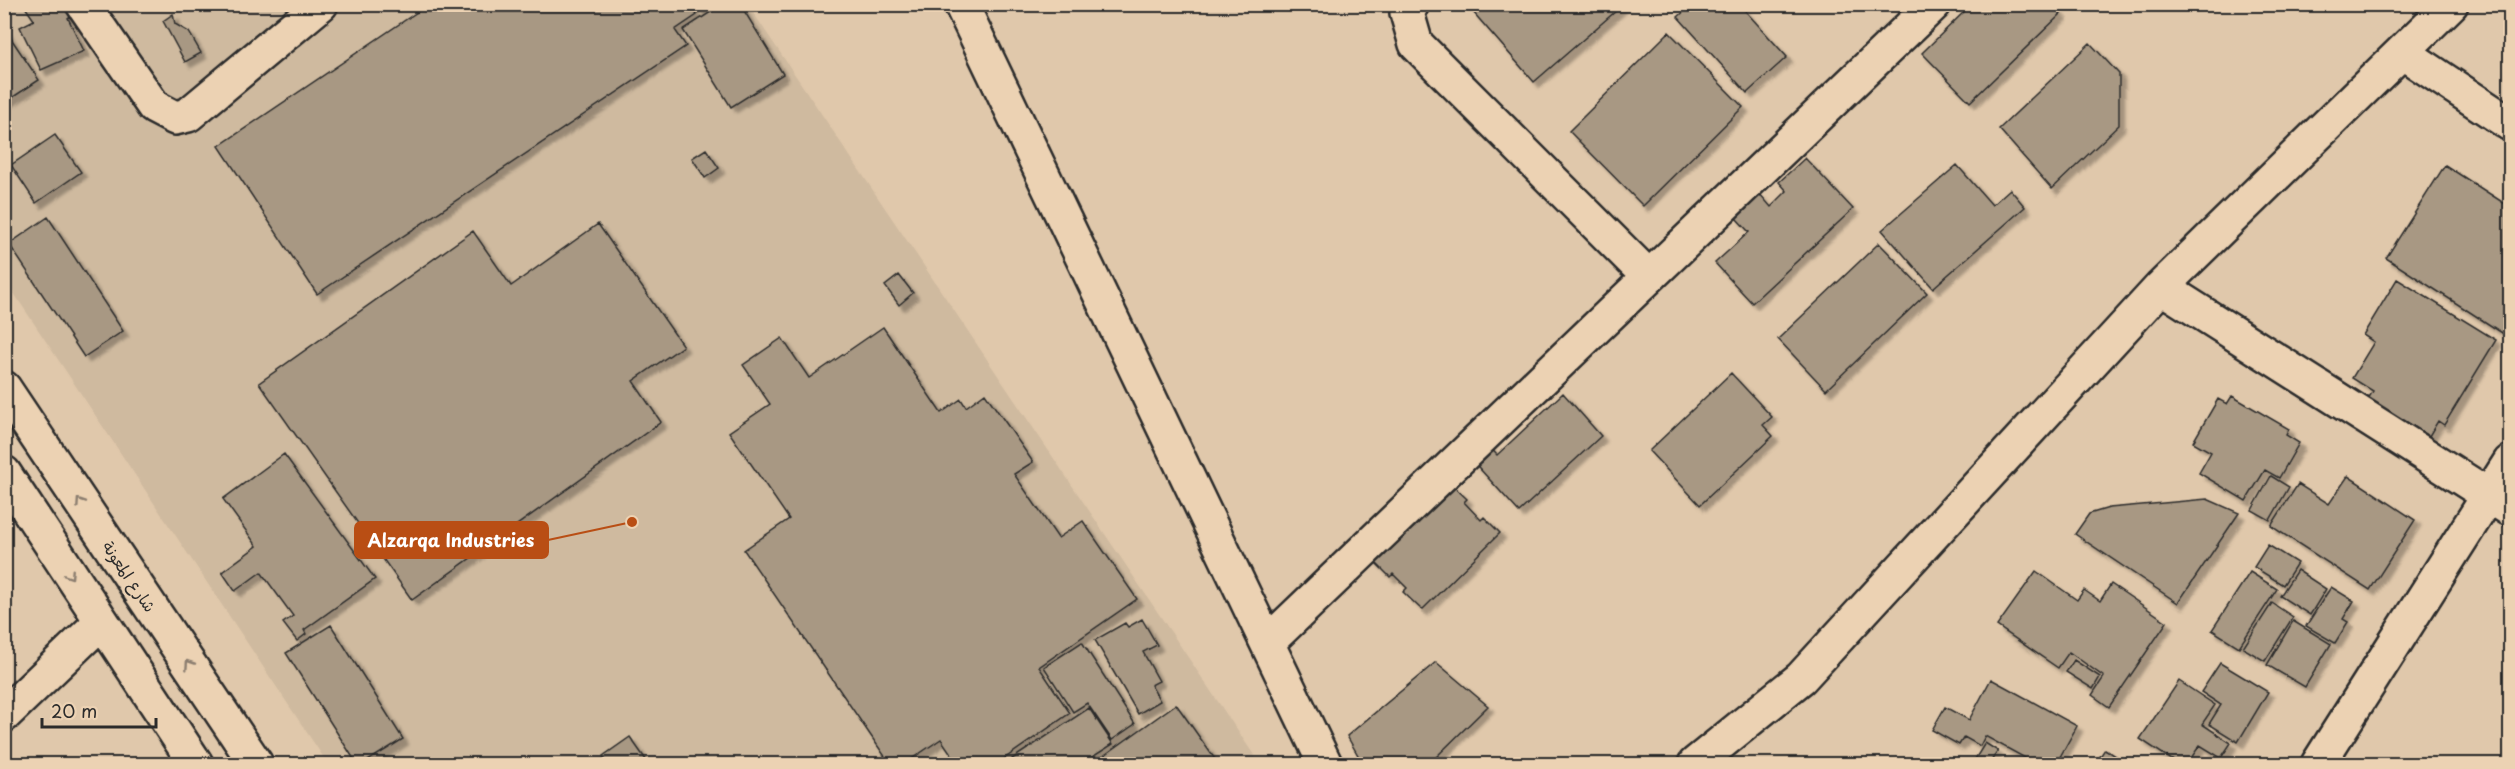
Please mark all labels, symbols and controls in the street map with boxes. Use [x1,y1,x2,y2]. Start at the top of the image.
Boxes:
one-way arrow [76,497,87,508]
callout: Alzarqa Industries [355,522,548,558]
text: Alzarqa Industries [368,526,535,553]
street label: شارع المعونة [96,536,163,617]
one-way arrow [63,569,75,579]
one-way arrow [185,659,196,670]
scale bar [42,691,156,729]
text: 20 m [51,697,97,724]

